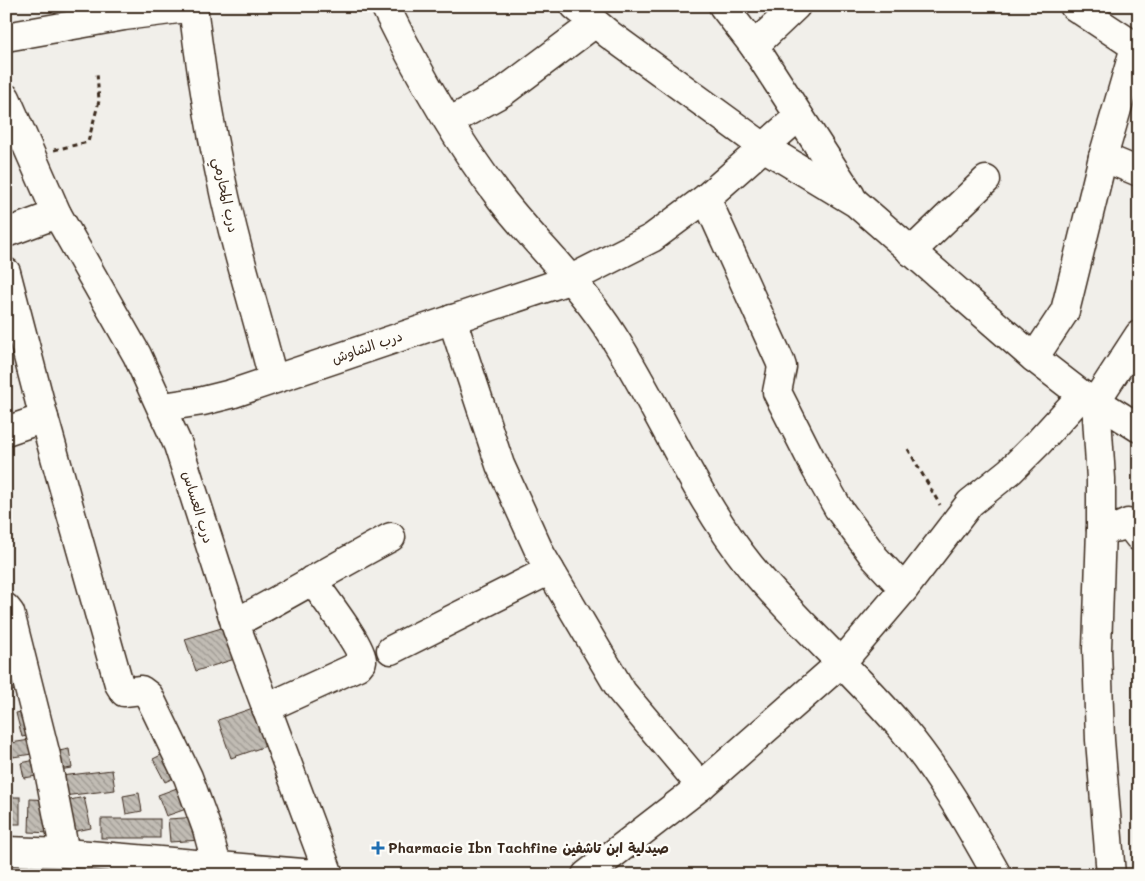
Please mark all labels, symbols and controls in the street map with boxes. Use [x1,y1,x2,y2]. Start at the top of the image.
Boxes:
street label: درب المحارمي [205,156,244,235]
street label: درب الشاوش [329,326,405,368]
street label: درب العساس [178,468,219,545]
place label: Pharmacie Ibn Tachfine صيدلية ابن تاشفين [388,838,669,857]
marker: Pharmacie Ibn Tachfine صيدلية ابن تاشفين [372,842,384,854]

